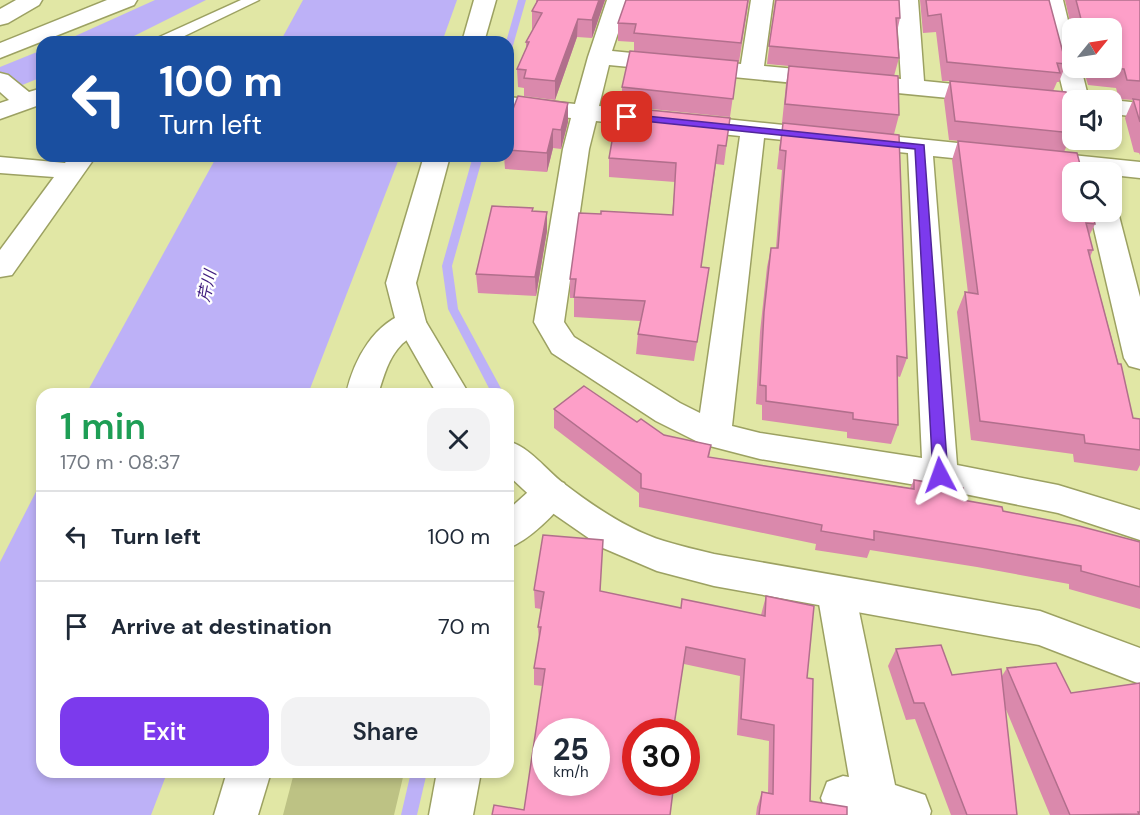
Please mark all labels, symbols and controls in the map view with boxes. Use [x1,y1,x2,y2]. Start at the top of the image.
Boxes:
north arrow [1062,18,1122,78]
map controls [1062,18,1122,222]
text: 100 m [159,54,283,109]
icon: left [60,60,138,138]
button: sound [1062,90,1122,150]
pin [601,91,652,142]
icon: arrive [610,100,643,133]
text: Turn left [159,107,262,142]
button: search [1062,162,1122,222]
water label: 芹川 [193,266,221,304]
text: 1 min [60,403,146,450]
button: close [427,408,490,471]
position arrow [908,443,972,507]
text: 170 m · 08:37 [60,449,180,475]
icon: left [60,520,93,553]
text: Turn left [111,522,201,551]
text: 100 m [428,522,490,551]
icon: arrive [60,610,93,643]
text: Arrive at destination [111,612,332,641]
text: 70 m [438,612,490,641]
button: Exit [60,697,269,766]
button: Share [281,697,490,766]
speed limit sign: 30 [622,718,700,796]
text: 25 [553,730,589,769]
text: km/h [553,762,589,782]

